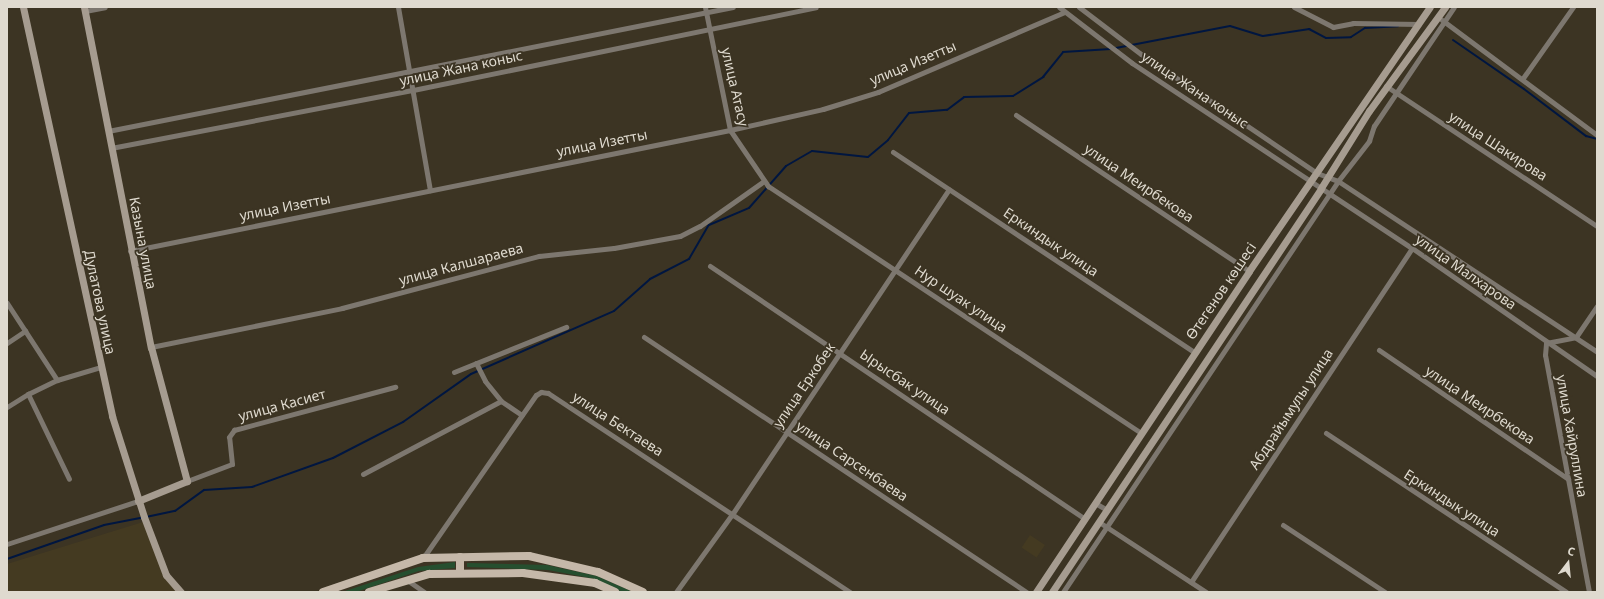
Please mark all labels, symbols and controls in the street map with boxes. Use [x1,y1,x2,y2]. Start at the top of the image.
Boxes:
street label: улица Изетты [867,37,959,89]
street label: улица Атасу [718,46,752,128]
street label: улица Жана коныс [398,47,524,89]
street label: улица Жана коныс [1138,48,1252,132]
street label: улица Шакирова [1446,108,1550,184]
street label: улица Изетты [555,126,649,160]
street label: улица Меирбекова [1081,140,1197,226]
street label: улица Изетты [238,190,332,224]
street label: Казына улица [126,195,160,291]
street label: Еркиндык улица [1000,204,1102,280]
street label: улица Малхарова [1412,231,1520,313]
street label: улица Калшараева [397,239,525,289]
street label: Өтегенов көшесі [1182,239,1260,343]
street label: Дулатова улица [81,248,119,356]
street label: Нур шуак улица [912,262,1010,336]
street label: улица Еркобек [769,339,839,431]
street label: Абдрайымулы улица [1246,345,1336,473]
street label: Ырысбак улица [857,346,953,418]
street label: улица Меирбекова [1422,362,1538,448]
street label: улица Хайруллина [1553,374,1591,498]
street label: улица Касиет [237,385,327,425]
street label: улица Бектаева [569,388,667,460]
street label: улица Сарсенбаева [793,417,911,505]
street label: Еркиндык улица [1401,466,1503,540]
north arrow [1548,543,1588,583]
text: С [1566,543,1577,559]

